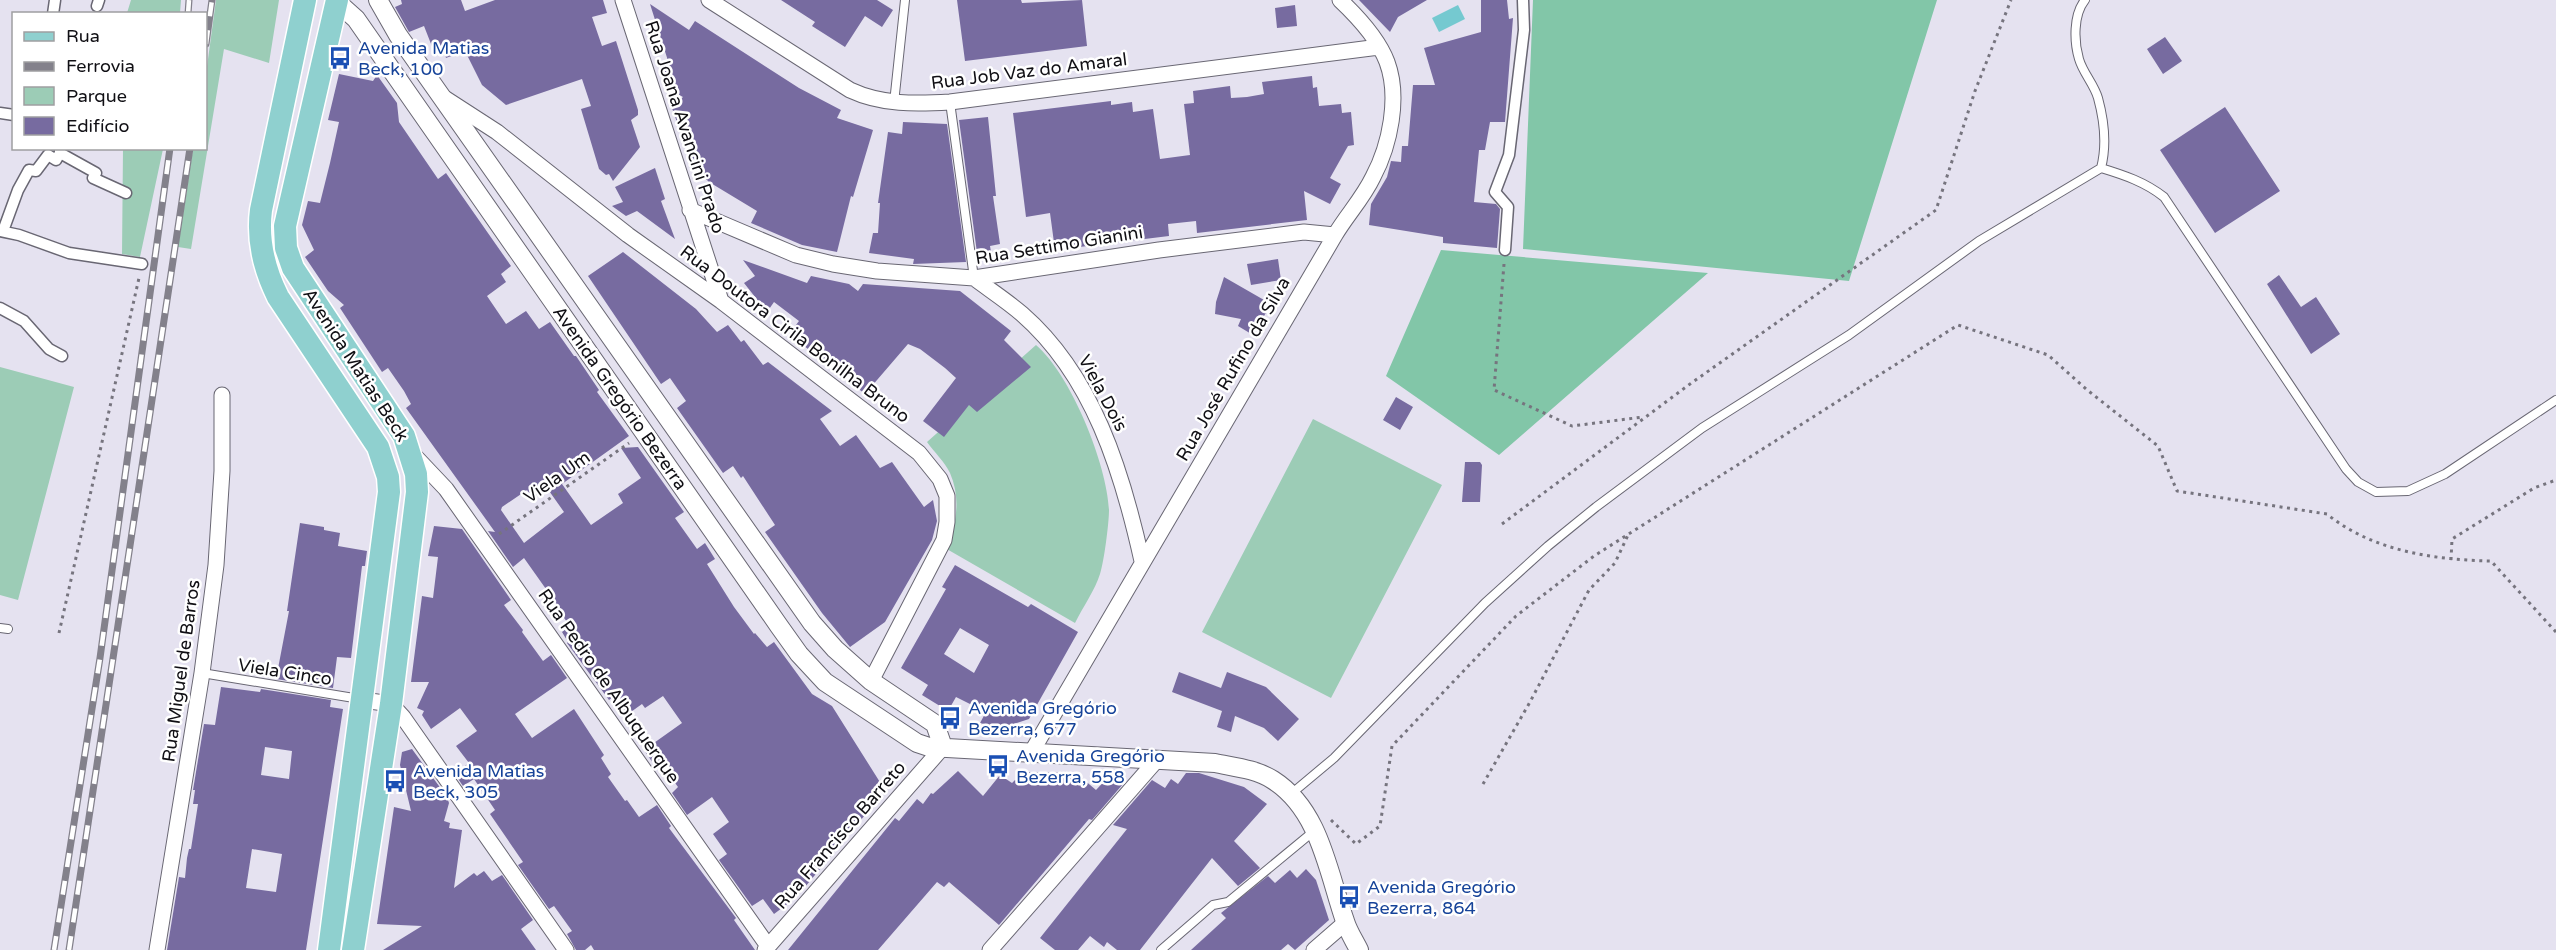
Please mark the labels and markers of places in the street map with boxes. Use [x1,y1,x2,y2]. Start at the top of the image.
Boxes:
place label: Avenida Matias Beck, 100 [358,37,489,80]
bus stop icon: Avenida Matias Beck, 100 [327,45,353,71]
place label: Avenida Gregório Bezerra, 677 [968,697,1117,740]
bus stop icon: Avenida Gregório Bezerra, 677 [937,705,963,731]
place label: Avenida Gregório Bezerra, 558 [1016,745,1165,788]
bus stop icon: Avenida Gregório Bezerra, 558 [985,753,1011,779]
place label: Avenida Matias Beck, 305 [413,760,544,803]
bus stop icon: Avenida Matias Beck, 305 [382,768,408,794]
place label: Avenida Gregório Bezerra, 864 [1367,876,1516,919]
bus stop icon: Avenida Gregório Bezerra, 864 [1336,884,1362,910]

